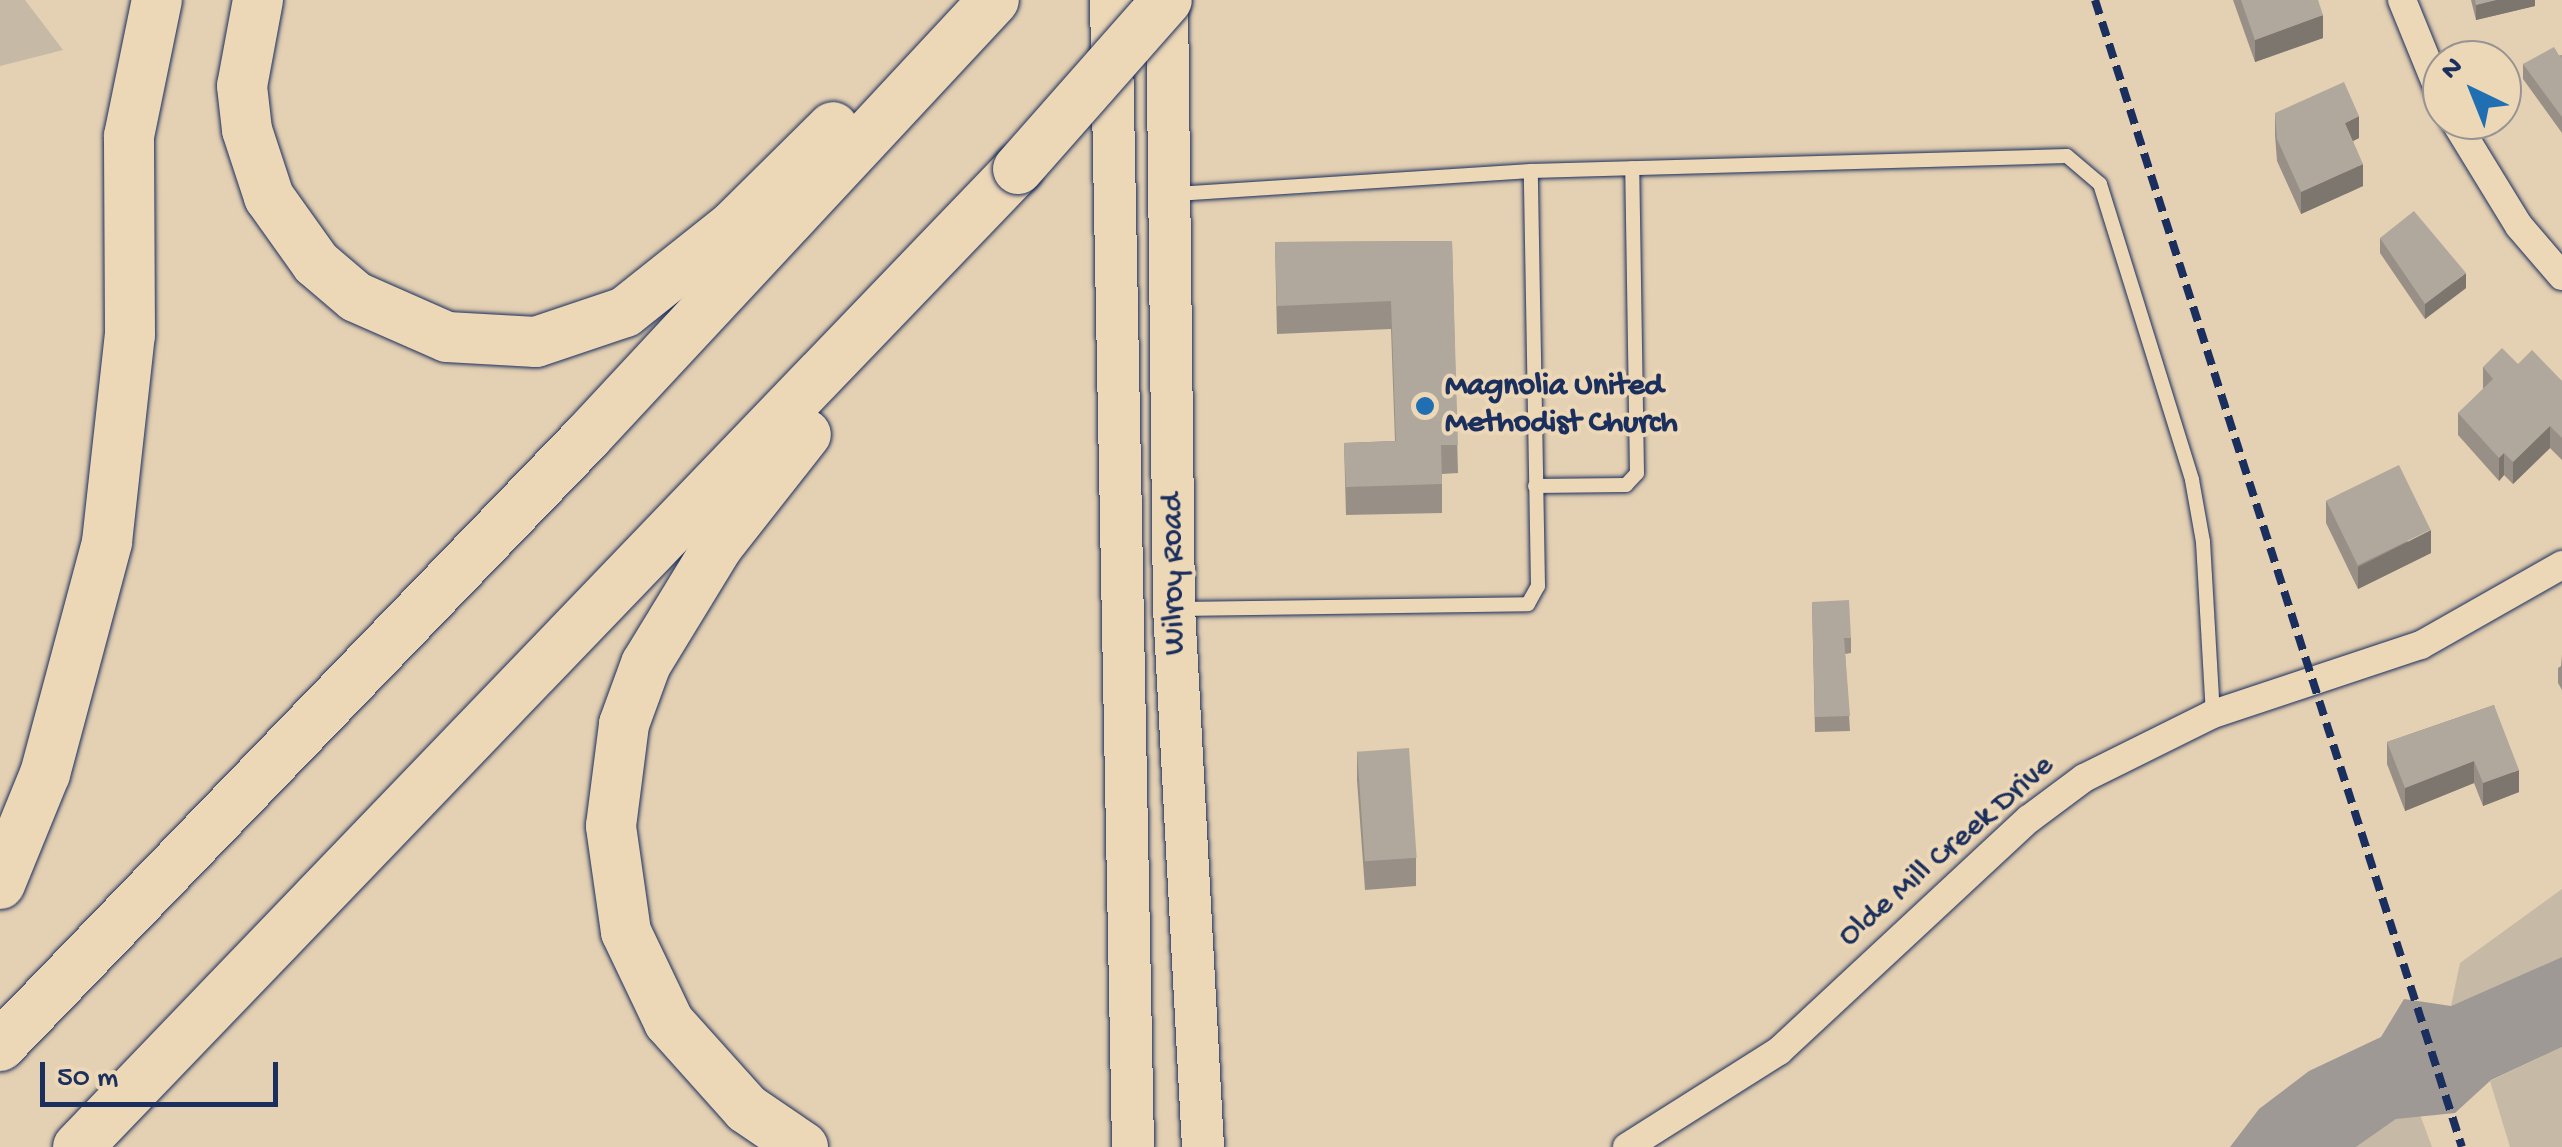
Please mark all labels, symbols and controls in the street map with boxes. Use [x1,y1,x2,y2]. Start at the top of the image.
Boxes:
north arrow [2422,40,2522,140]
text: N [2435,51,2471,87]
place label: Magnolia United Methodist Church [1445,369,1678,444]
marker: Magnolia United Methodist Church [1414,395,1436,417]
street label: Wilroy Road [1154,493,1196,655]
street label: Olde Mill Creek Drive [1831,748,2063,956]
scale bar [45,1042,282,1104]
text: 50 m [57,1062,118,1097]

